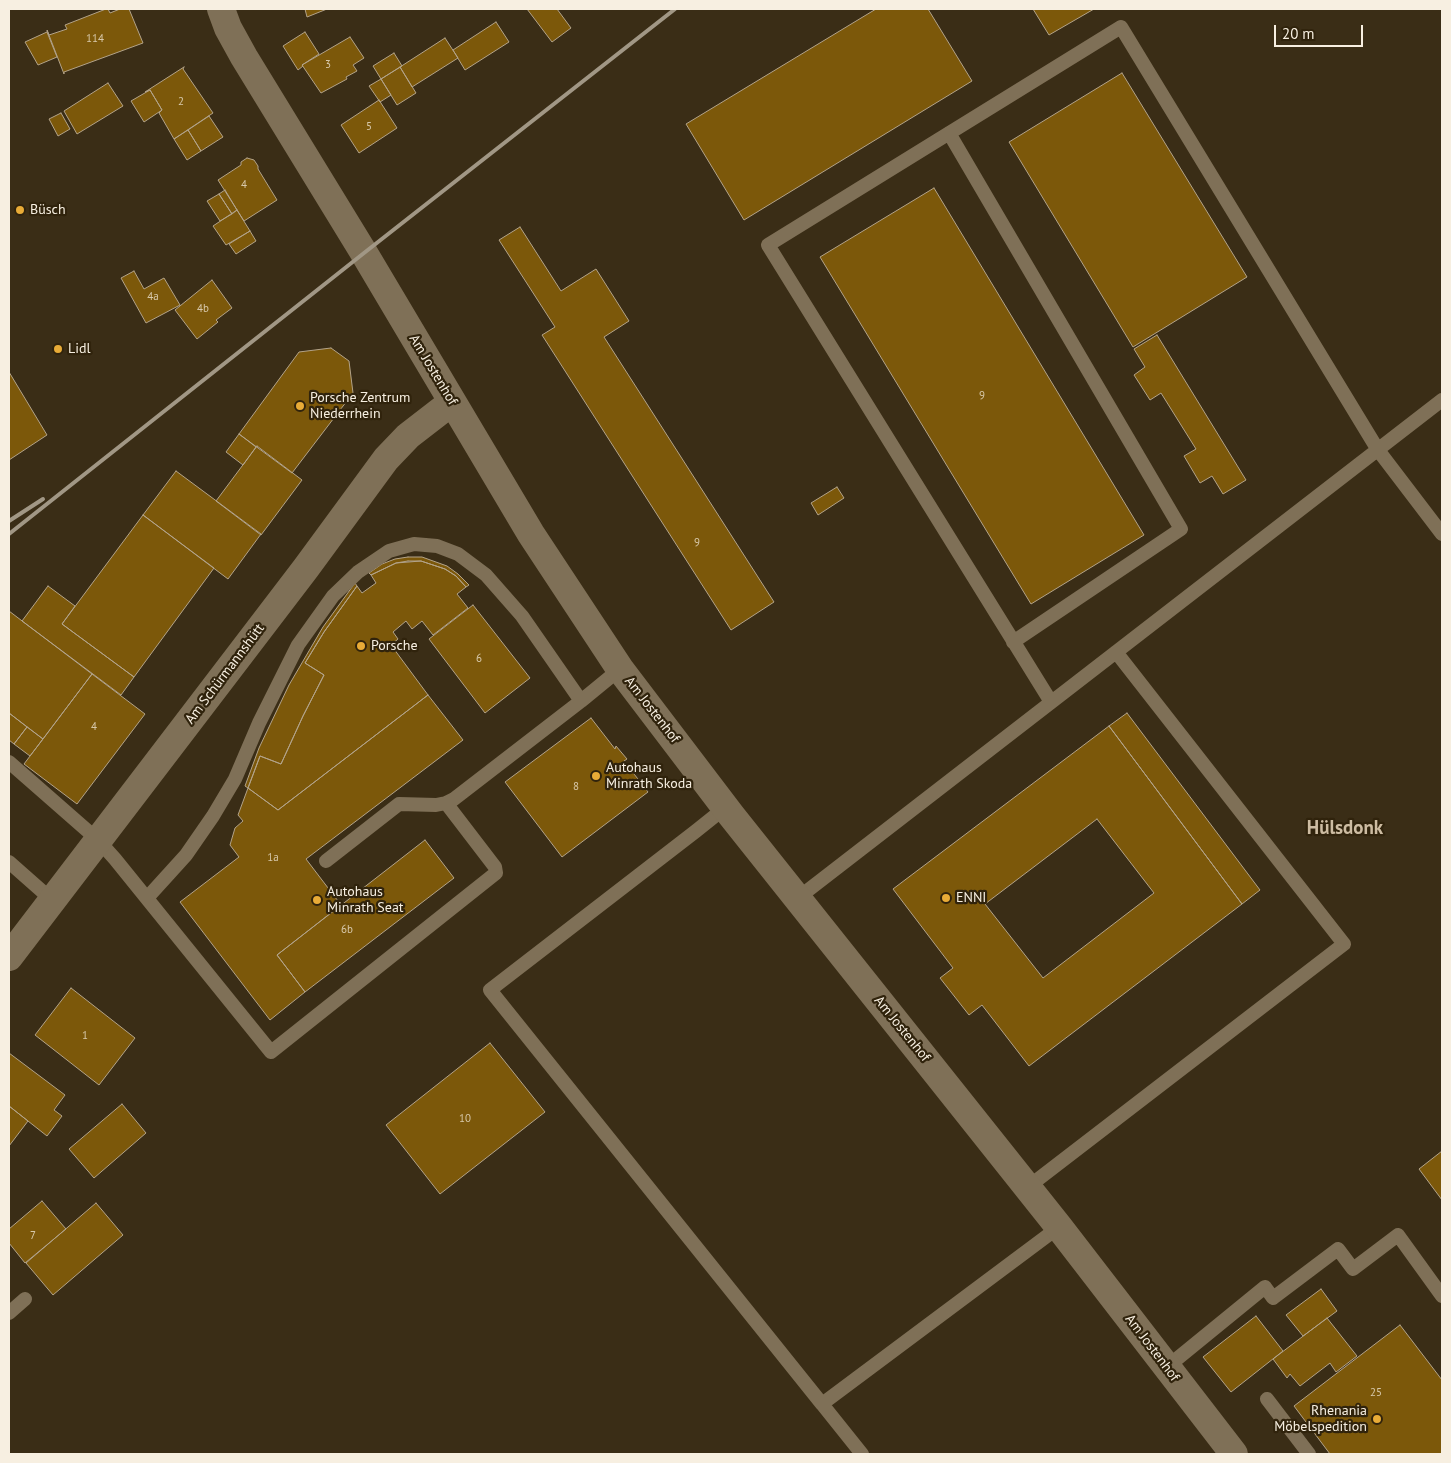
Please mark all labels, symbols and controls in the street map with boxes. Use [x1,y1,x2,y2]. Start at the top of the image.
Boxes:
scale bar [1276,15,1365,47]
text: 20 m [1282,24,1315,43]
house number: 114 [86,32,104,46]
house number: 3 [325,58,331,72]
house number: 2 [178,95,184,109]
house number: 5 [366,120,372,134]
house number: 4 [241,178,247,192]
place label: Büsch [30,202,66,218]
marker: Büsch [14,204,26,216]
house number: 4a [147,290,159,304]
house number: 4b [197,302,209,316]
street label: Am Jostenhof [405,332,461,408]
place label: Lidl [68,341,91,357]
marker: Lidl [52,343,64,355]
house number: 9 [979,389,985,403]
place label: Porsche Zentrum Niederrhein [310,390,410,422]
marker: Porsche Zentrum Niederrhein [294,400,306,412]
house number: 9 [694,536,700,550]
street label: Am Schürmannshütt [182,621,268,727]
place label: Porsche [371,638,418,654]
marker: Porsche [355,640,367,652]
house number: 6 [476,652,482,666]
street label: Am Jostenhof [621,673,683,747]
house number: 4 [91,720,97,734]
place label: Autohaus Minrath Skoda [606,760,692,792]
marker: Autohaus Minrath Skoda [590,770,602,782]
house number: 8 [573,780,579,794]
district label: Hülsdonk [1307,818,1383,840]
house number: 1a [267,851,279,865]
place label: Autohaus Minrath Seat [327,884,404,916]
place label: ENNI [956,890,986,906]
marker: ENNI [940,892,952,904]
marker: Autohaus Minrath Seat [311,894,323,906]
house number: 6b [341,923,353,937]
street label: Am Jostenhof [870,993,934,1065]
house number: 1 [82,1029,88,1043]
house number: 10 [459,1112,471,1126]
house number: 7 [30,1229,36,1243]
street label: Am Jostenhof [1121,1311,1183,1385]
house number: 25 [1370,1386,1382,1400]
place label: Rhenania Möbelspedition [1274,1403,1367,1435]
marker: Rhenania Möbelspedition [1371,1413,1383,1425]

